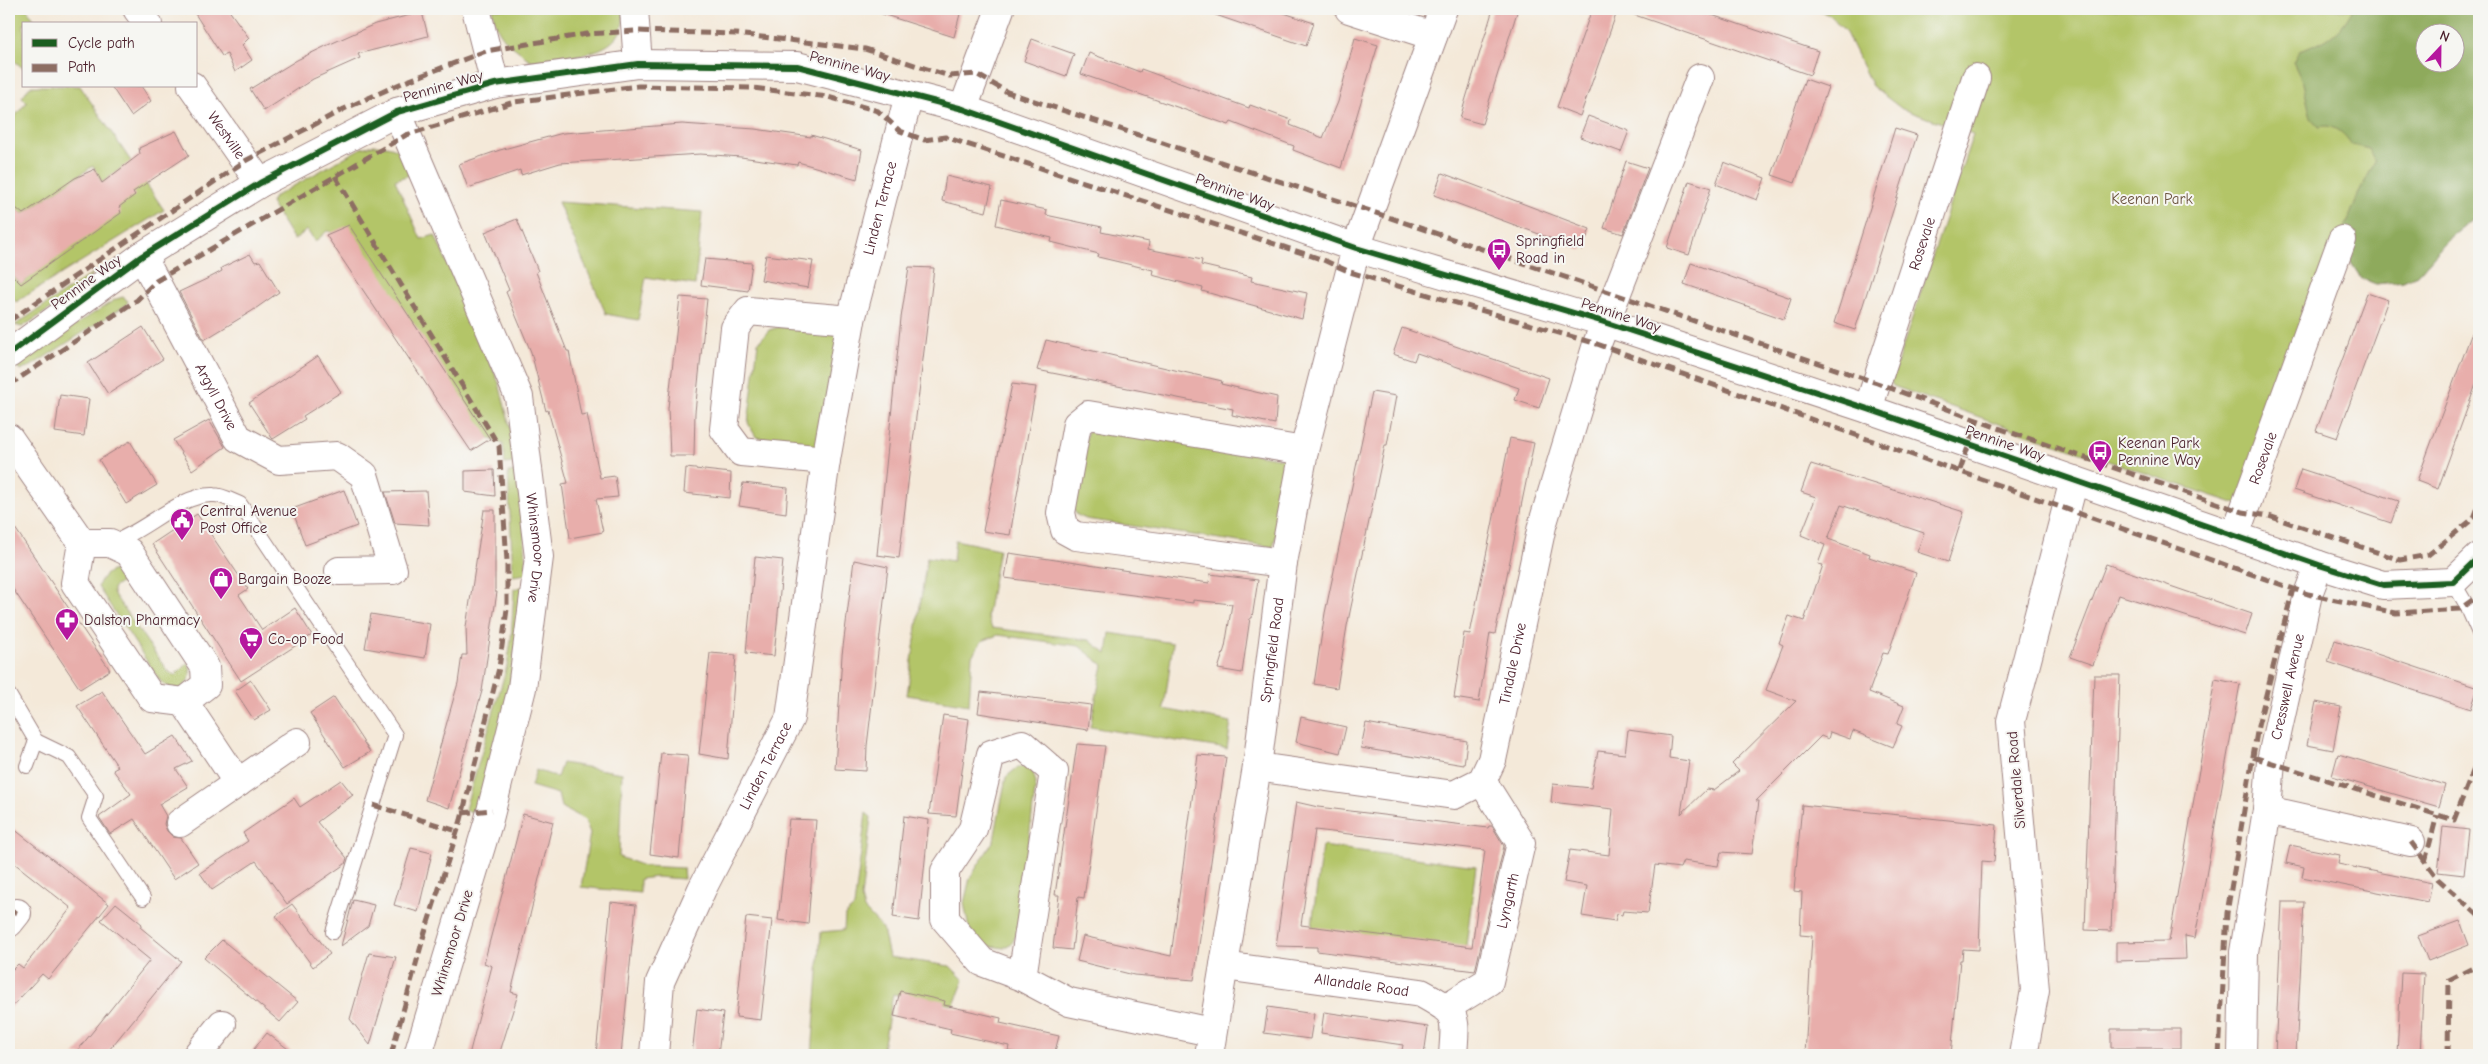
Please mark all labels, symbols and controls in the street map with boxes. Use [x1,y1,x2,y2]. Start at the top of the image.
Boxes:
legend [22,22,198,88]
north arrow [2416,22,2466,72]
text: N [2437,27,2452,46]
text: Cycle path [68,34,135,52]
street label: Pennine Way [808,47,892,85]
text: Path [68,58,96,76]
street label: Pennine Way [401,66,485,106]
street label: Westville [204,108,250,163]
street label: Linden Terrace [859,159,901,257]
street label: Pennine Way [1193,169,1277,215]
park label: Keenan Park [2111,190,2193,208]
street label: Rosevale [1905,214,1939,272]
place label: Springfield Road in [1516,232,1584,267]
bus stop icon: Springfield Road in [1486,237,1512,271]
street label: Pennine Way [47,250,125,314]
street label: Pennine Way [1579,294,1663,336]
street label: Argyll Drive [191,360,241,433]
street label: Pennine Way [1963,421,2047,465]
street label: Rosevale [2245,429,2281,487]
place label: Keenan Park Pennine Way [2118,434,2201,469]
bus stop icon: Keenan Park Pennine Way [2087,439,2113,473]
street label: Whinsmoor Drive [522,492,548,604]
place label: Central Avenue Post Office [200,502,297,537]
public building icon: Central Avenue Post Office [169,507,195,541]
shop icon: Bargain Booze [208,566,234,600]
place label: Bargain Booze [238,570,332,588]
street label: Springfield Road [1256,596,1288,703]
pharmacy icon: Dalston Pharmacy [54,607,80,641]
place label: Dalston Pharmacy [84,611,200,629]
street label: Tindale Drive [1495,621,1530,706]
supermarket icon: Co-op Food [238,626,264,660]
place label: Co-op Food [268,630,344,648]
street label: Cresswell Avenue [2267,631,2308,742]
street label: Linden Terrace [735,718,796,813]
street label: Silverdale Road [2003,730,2029,830]
street label: Lyngarth [1493,871,1523,930]
street label: Whinsmoor Drive [427,887,477,998]
street label: Allandale Road [1313,969,1410,1000]

